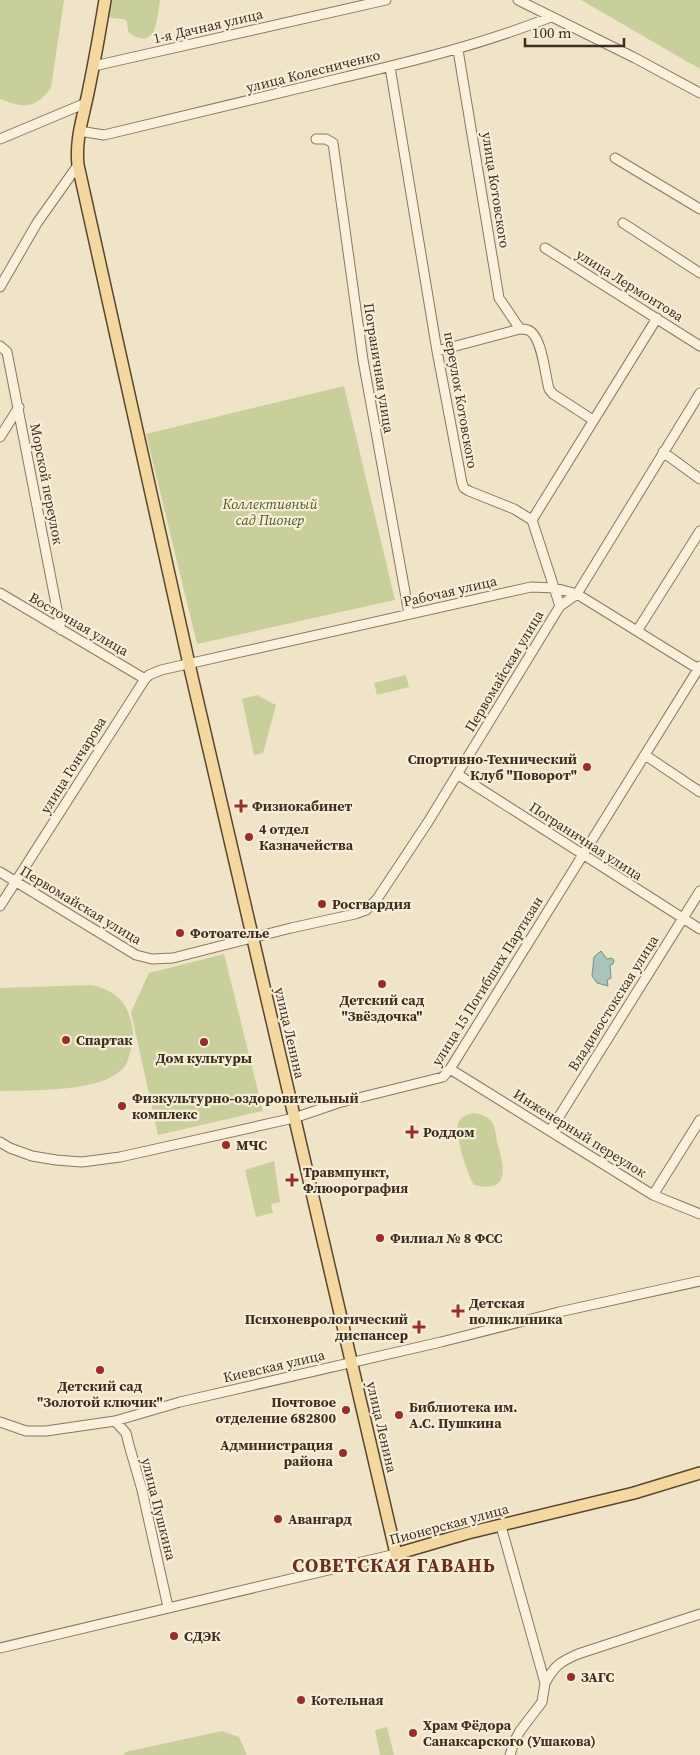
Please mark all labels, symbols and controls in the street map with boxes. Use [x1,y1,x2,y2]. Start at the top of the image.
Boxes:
street label: 1-я Дачная улица [151,3,266,48]
scale bar [525,15,624,47]
text: 100 m [532,22,572,43]
street label: улица Колесниченко [244,45,382,97]
street label: улица Котовского [477,131,515,250]
street label: улица Лермонтова [572,244,688,327]
street label: Пограничная улица [359,302,399,435]
street label: переулок Котовского [439,330,483,470]
street label: Морской переулок [25,422,69,546]
park label: Коллективный сад Пионер [222,494,317,530]
street label: Рабочая улица [401,570,500,611]
street label: Восточная улица [25,587,133,661]
street label: Первомайская улица [460,606,549,736]
street label: улица Гончарова [35,712,111,817]
place label: Спортивно-Технический Клуб "Поворот" [408,749,577,785]
marker: Спортивно-Технический Клуб "Поворот" [581,761,593,773]
place label: Физиокабинет [252,796,353,816]
street label: Пограничная улица [525,797,647,886]
marker: Физиокабинет [234,799,248,813]
place label: 4 отдел Казначейства [259,819,354,855]
marker: 4 отдел Казначейства [243,831,255,843]
street label: Первомайская улица [16,861,146,950]
street label: улица 15 Погибших Партизан [426,892,548,1070]
place label: Росгвардия [332,894,411,914]
marker: Росгвардия [316,898,328,910]
place label: Фотоателье [190,923,269,943]
marker: Фотоателье [174,927,186,939]
street label: Владивостокская улица [563,930,663,1075]
marker: Детский сад "Звёздочка" [376,978,388,990]
street label: улица Ленина [270,985,310,1081]
place label: Детский сад "Звёздочка" [340,990,425,1026]
place label: Спартак [76,1030,133,1050]
marker: Спартак [60,1034,72,1046]
marker: Дом культуры [198,1036,210,1048]
place label: Дом культуры [156,1048,252,1068]
street label: Инженерный переулок [510,1084,651,1182]
place label: Физкультурно-оздоровительный комплекс [132,1088,359,1124]
marker: Физкультурно-оздоровительный комплекс [116,1100,128,1112]
place label: Роддом [423,1122,475,1142]
marker: Роддом [405,1125,419,1139]
place label: МЧС [236,1135,267,1155]
marker: МЧС [220,1139,232,1151]
place label: Травмпункт, Флюорография [303,1162,408,1198]
marker: Травмпункт, Флюорография [285,1173,299,1187]
place label: Филиал № 8 ФСС [390,1228,503,1248]
marker: Филиал № 8 ФСС [374,1232,386,1244]
place label: Детская поликлиника [469,1293,563,1329]
marker: Детская поликлиника [451,1304,465,1318]
place label: Психоневрологический диспансер [245,1309,408,1345]
marker: Психоневрологический диспансер [412,1320,426,1334]
street label: Киевская улица [221,1344,328,1387]
marker: Детский сад "Золотой ключик" [94,1364,106,1376]
place label: Детский сад "Золотой ключик" [37,1376,163,1412]
street label: улица Ленина [362,1379,402,1475]
place label: Почтовое отделение 682800 [215,1392,336,1428]
place label: Библиотека им. А.С. Пушкина [409,1397,518,1433]
marker: Почтовое отделение 682800 [340,1404,352,1416]
marker: Библиотека им. А.С. Пушкина [393,1409,405,1421]
place label: Администрация района [220,1435,334,1471]
marker: Администрация района [337,1447,349,1459]
street label: улица Пушкина [137,1456,182,1563]
street label: Пионерская улица [387,1498,512,1550]
place label: Авангард [288,1509,352,1529]
marker: Авангард [272,1513,284,1525]
district label: СОВЕТСКАЯ ГАВАНЬ [292,1552,496,1578]
place label: СДЭК [184,1626,221,1646]
marker: СДЭК [168,1630,180,1642]
place label: ЗАГС [581,1667,615,1687]
marker: ЗАГС [565,1671,577,1683]
place label: Котельная [311,1690,383,1710]
marker: Котельная [295,1694,307,1706]
place label: Храм Фёдора Санаксарского (Ушакова) [423,1715,596,1751]
marker: Храм Фёдора Санаксарского (Ушакова) [407,1727,419,1739]

